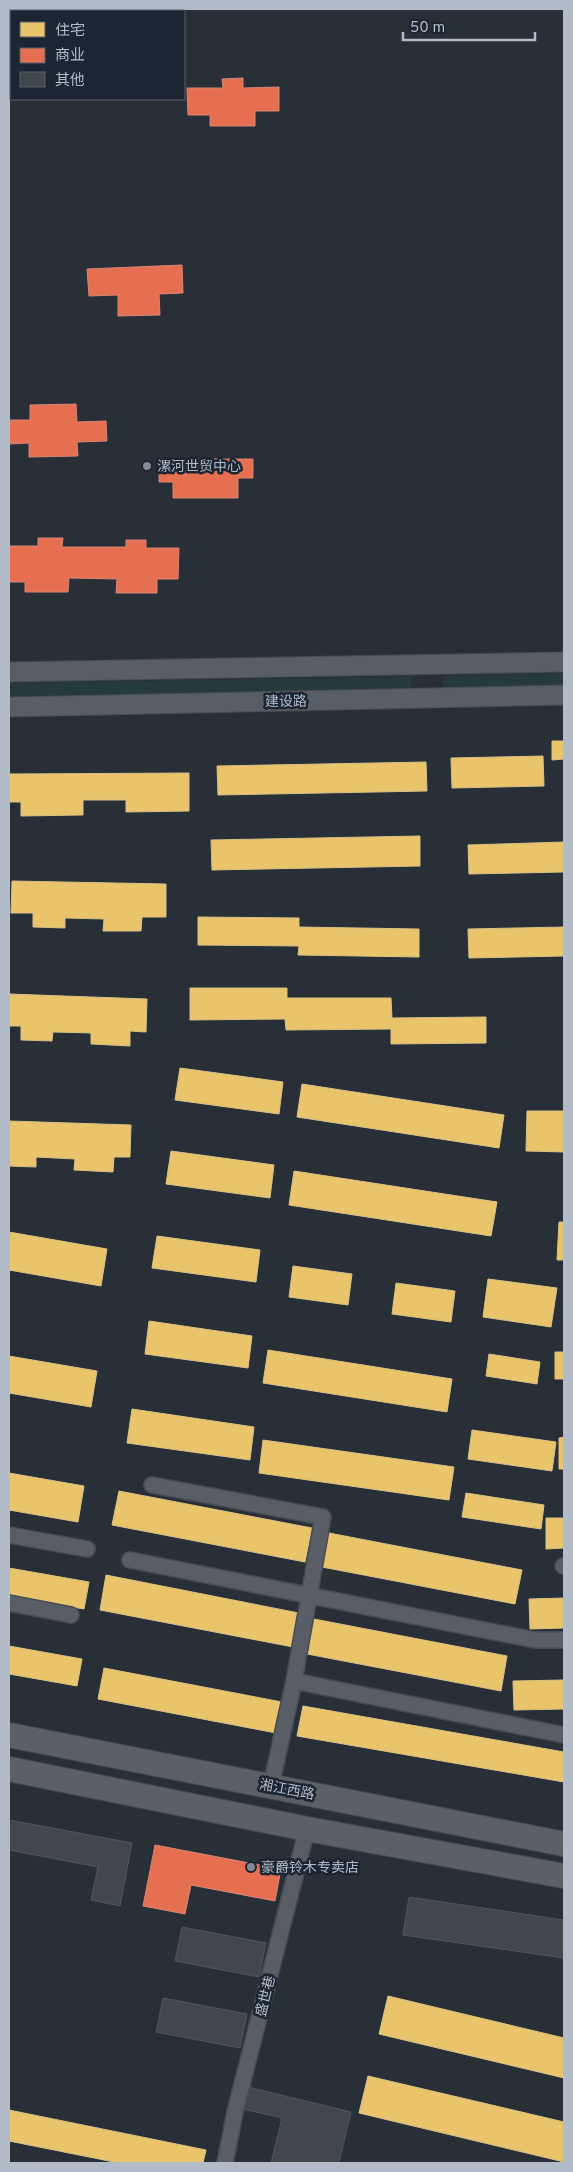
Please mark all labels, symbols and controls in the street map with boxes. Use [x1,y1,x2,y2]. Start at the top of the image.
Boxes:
legend [10,10,185,100]
scale bar [403,10,536,42]
text: 50 m [410,19,445,38]
text: 住宅 [55,22,85,41]
text: 商业 [55,47,85,66]
text: 其他 [55,72,85,91]
place label: 漯河世贸中心 [157,459,241,476]
marker: 漯河世贸中心 [141,460,153,472]
street label: 建设路 [265,694,307,711]
street label: 湘江西路 [258,1777,316,1804]
place label: 豪爵铃木专卖店 [261,1860,359,1877]
marker: 豪爵铃木专卖店 [245,1861,257,1873]
street label: 盛世巷 [252,1974,280,2019]

